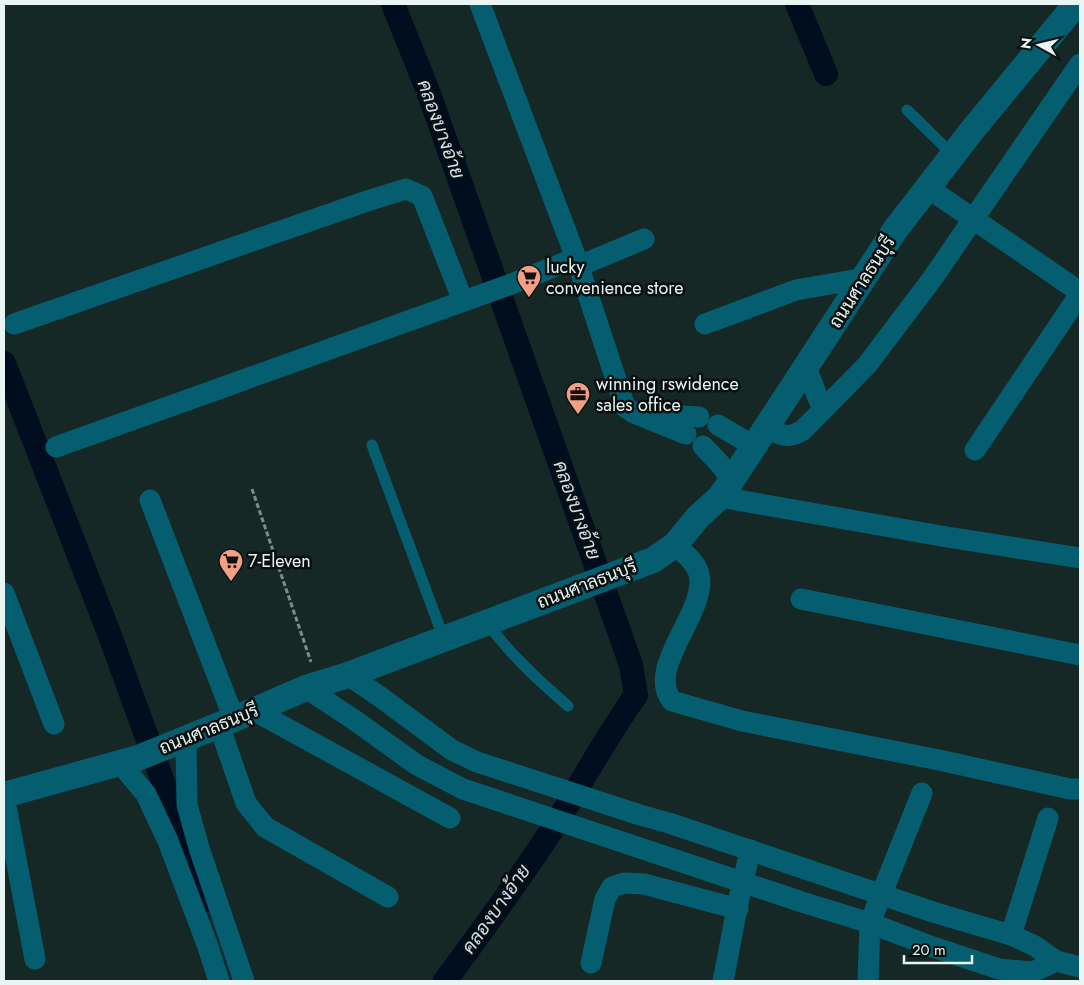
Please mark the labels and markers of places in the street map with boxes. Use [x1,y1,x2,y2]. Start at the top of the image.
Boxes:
place label: lucky convenience store [546,254,683,301]
supermarket icon: lucky convenience store [516,264,542,298]
place label: winning rswidence sales office [596,371,739,418]
office icon: winning rswidence sales office [565,381,591,415]
supermarket icon: 7-Eleven [218,548,244,582]
place label: 7-Eleven [248,548,311,574]

